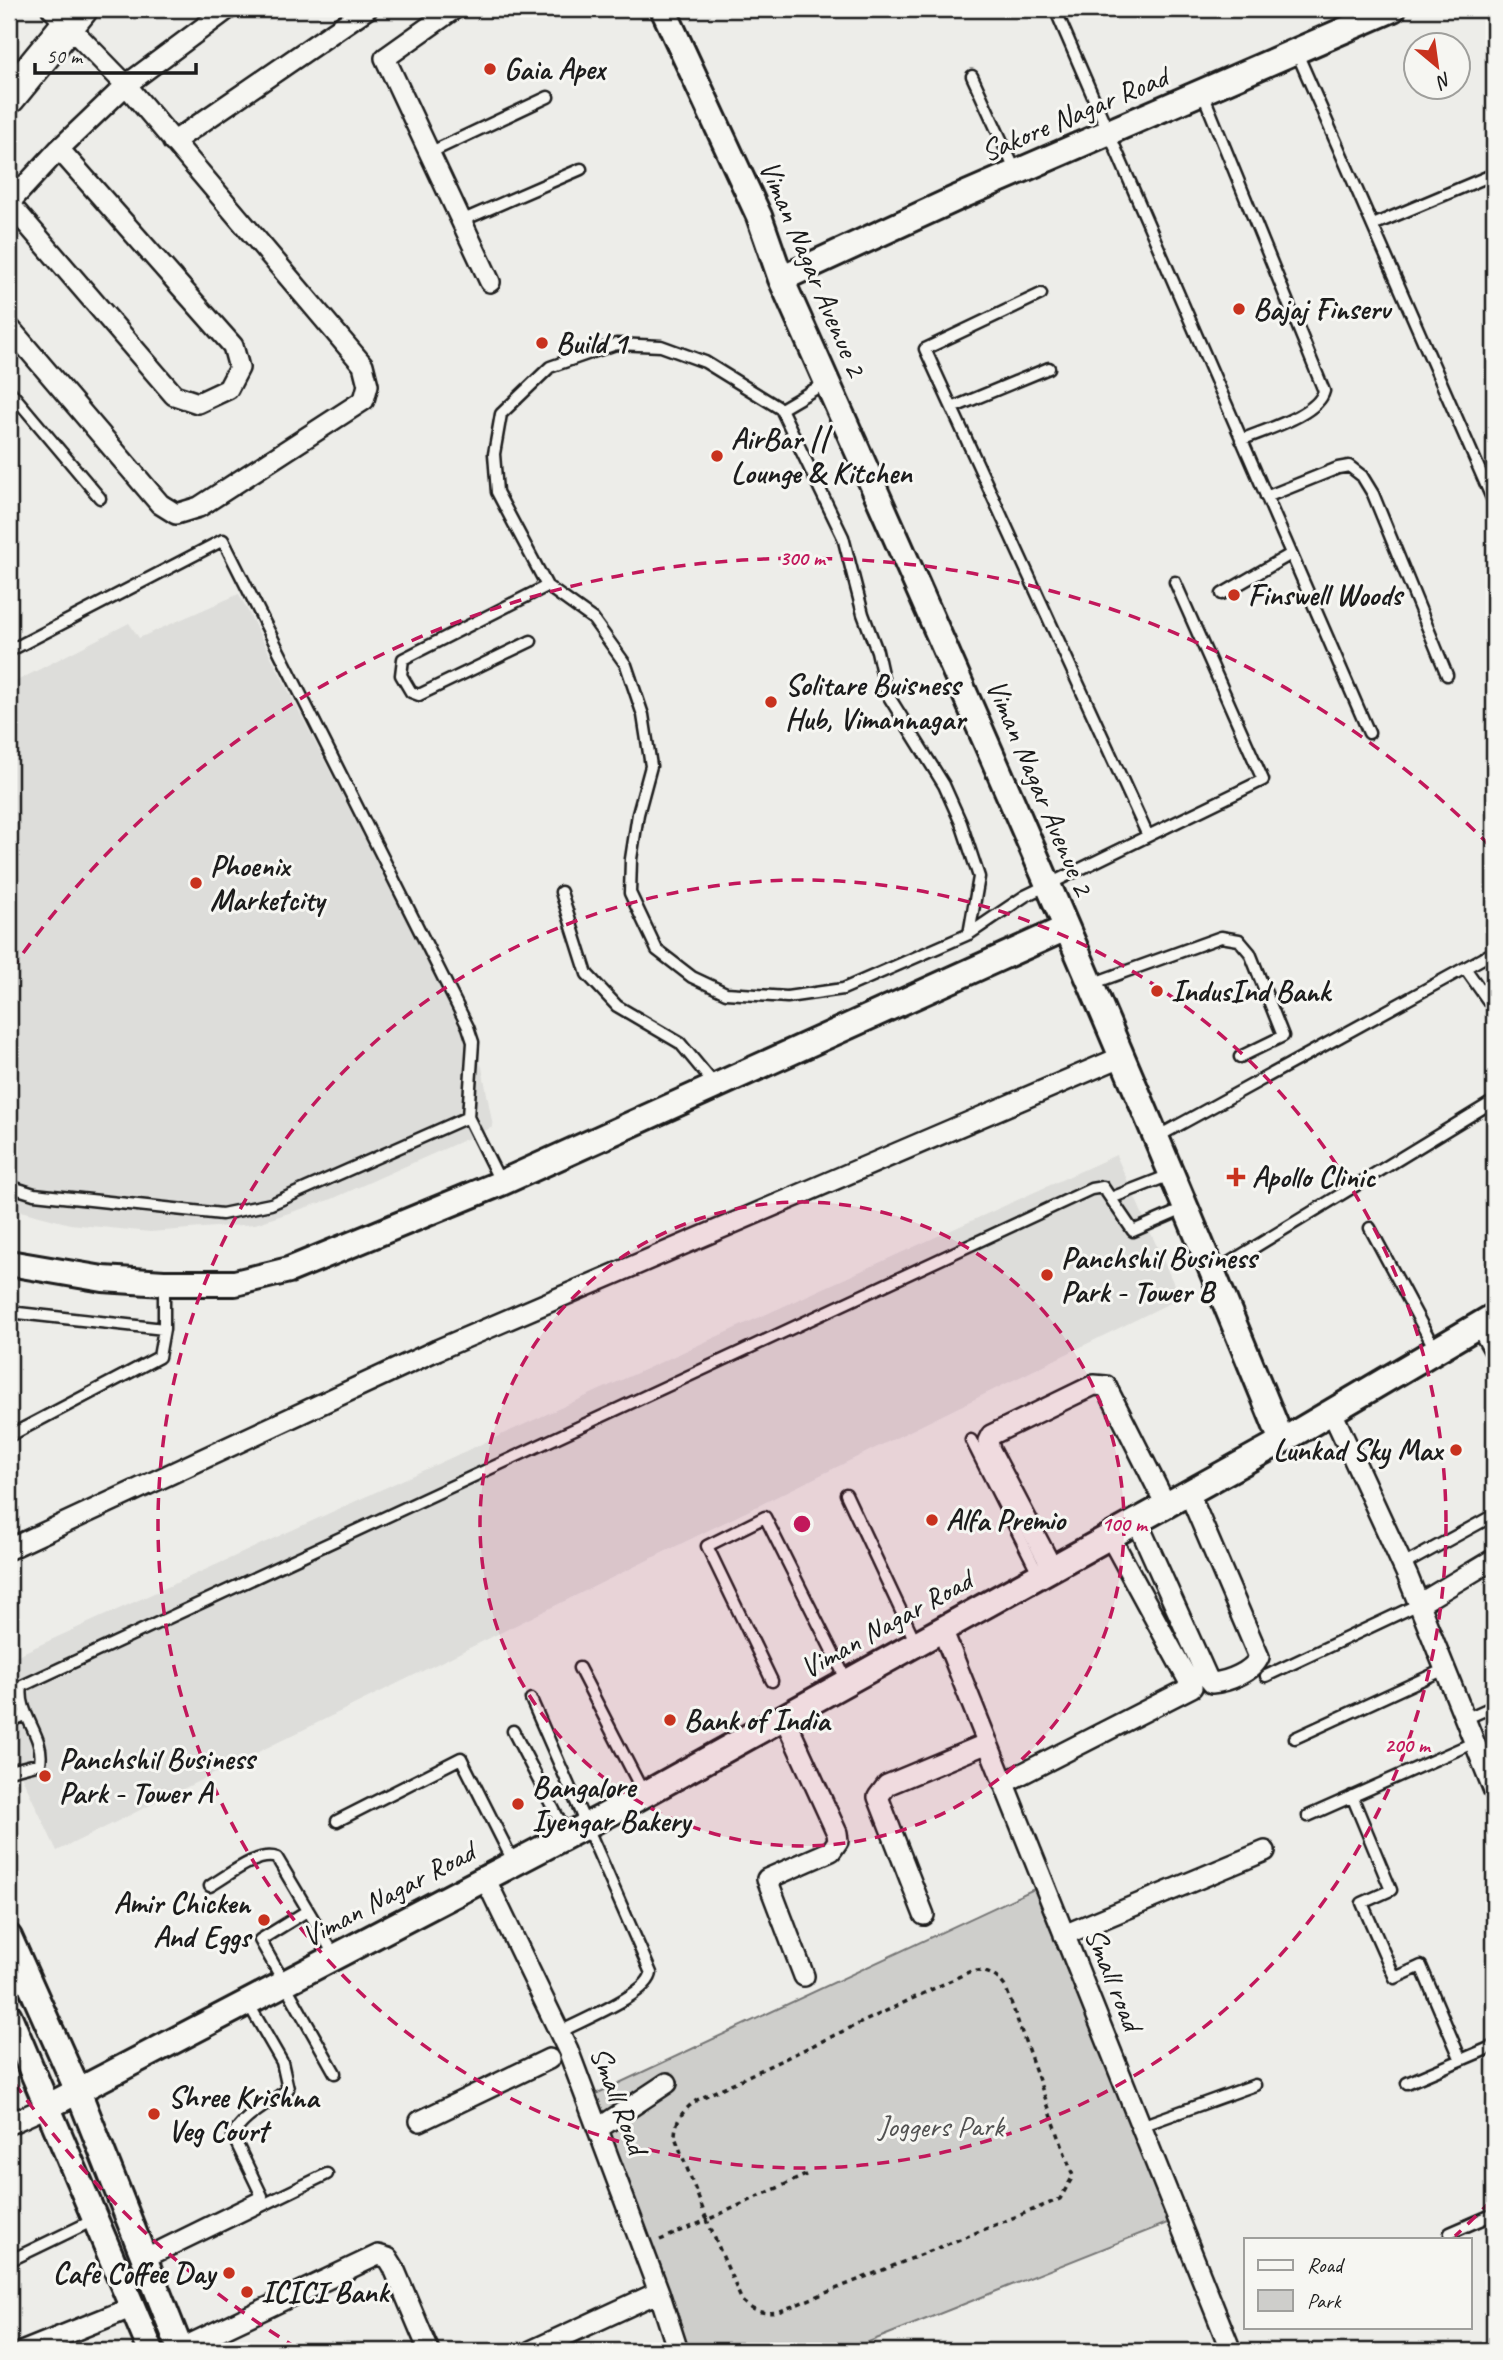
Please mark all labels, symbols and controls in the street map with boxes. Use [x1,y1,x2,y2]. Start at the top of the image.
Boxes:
scale bar [35,32,196,76]
north arrow [1402,32,1472,102]
text: 50 m [46,43,84,69]
place label: Gaia Apex [504,50,608,88]
street label: Sakore Nagar Road [975,56,1177,170]
marker: Gaia Apex [482,61,498,77]
text: N [1431,67,1456,95]
street label: Viman Nagar Avenue 2 [750,154,877,384]
place label: Bajaj Finserv [1253,290,1393,328]
marker: Bajaj Finserv [1231,301,1247,317]
place label: Build 1 [556,324,630,362]
marker: Build 1 [534,335,550,351]
place label: AirBar || Lounge & Kitchen [731,420,913,492]
marker: AirBar || Lounge & Kitchen [709,448,725,464]
text: 300 m [779,545,827,571]
place label: Finswell Woods [1248,576,1405,614]
marker: Finswell Woods [1226,587,1242,603]
place label: Solitare Buisness Hub, Vimannagar [785,666,968,738]
street label: Viman Nagar Avenue 2 [977,673,1104,903]
marker: Solitare Buisness Hub, Vimannagar [763,694,779,710]
place label: Phoenix Marketcity [210,847,327,919]
marker: Phoenix Marketcity [188,875,204,891]
place label: IndusInd Bank [1171,972,1333,1010]
marker: IndusInd Bank [1149,983,1165,999]
place label: Apollo Clinic [1252,1158,1377,1196]
marker: Apollo Clinic [1226,1167,1246,1187]
place label: Panchshil Business Park - Tower B [1061,1239,1260,1311]
marker: Panchshil Business Park - Tower B [1039,1267,1055,1283]
place label: Lunkad Sky Max [1273,1431,1445,1470]
marker: Lunkad Sky Max [1448,1442,1464,1458]
place label: Alfa Premio [946,1501,1067,1539]
text: 100 m [1101,1511,1149,1537]
centre of rings [790,1512,814,1536]
marker: Alfa Premio [924,1512,940,1528]
street label: Viman Nagar Road [794,1559,982,1687]
place label: Bank of India [684,1701,832,1739]
marker: Bank of India [662,1712,678,1728]
text: 200 m [1384,1732,1432,1758]
place label: Panchshil Business Park - Tower A [59,1740,258,1812]
marker: Panchshil Business Park - Tower A [37,1768,53,1784]
place label: Bangalore Iyengar Bakery [532,1768,693,1840]
marker: Bangalore Iyengar Bakery [510,1796,526,1812]
street label: Viman Nagar Road [295,1831,485,1955]
place label: Amir Chicken And Eggs [114,1884,253,1956]
marker: Amir Chicken And Eggs [256,1912,272,1928]
street label: Small road [1076,1922,1153,2040]
street label: Small Road [581,2041,658,2163]
place label: Shree Krishna Veg Court [168,2078,321,2150]
marker: Shree Krishna Veg Court [146,2106,162,2122]
park label: Joggers Park [876,2107,1006,2145]
legend [1244,2238,1472,2328]
text: Road [1307,2252,1346,2278]
place label: Cafe Coffee Day [53,2254,218,2292]
marker: Cafe Coffee Day [221,2265,237,2281]
place label: ICICI Bank [261,2273,391,2311]
marker: ICICI Bank [239,2284,255,2300]
text: Park [1307,2288,1342,2314]

